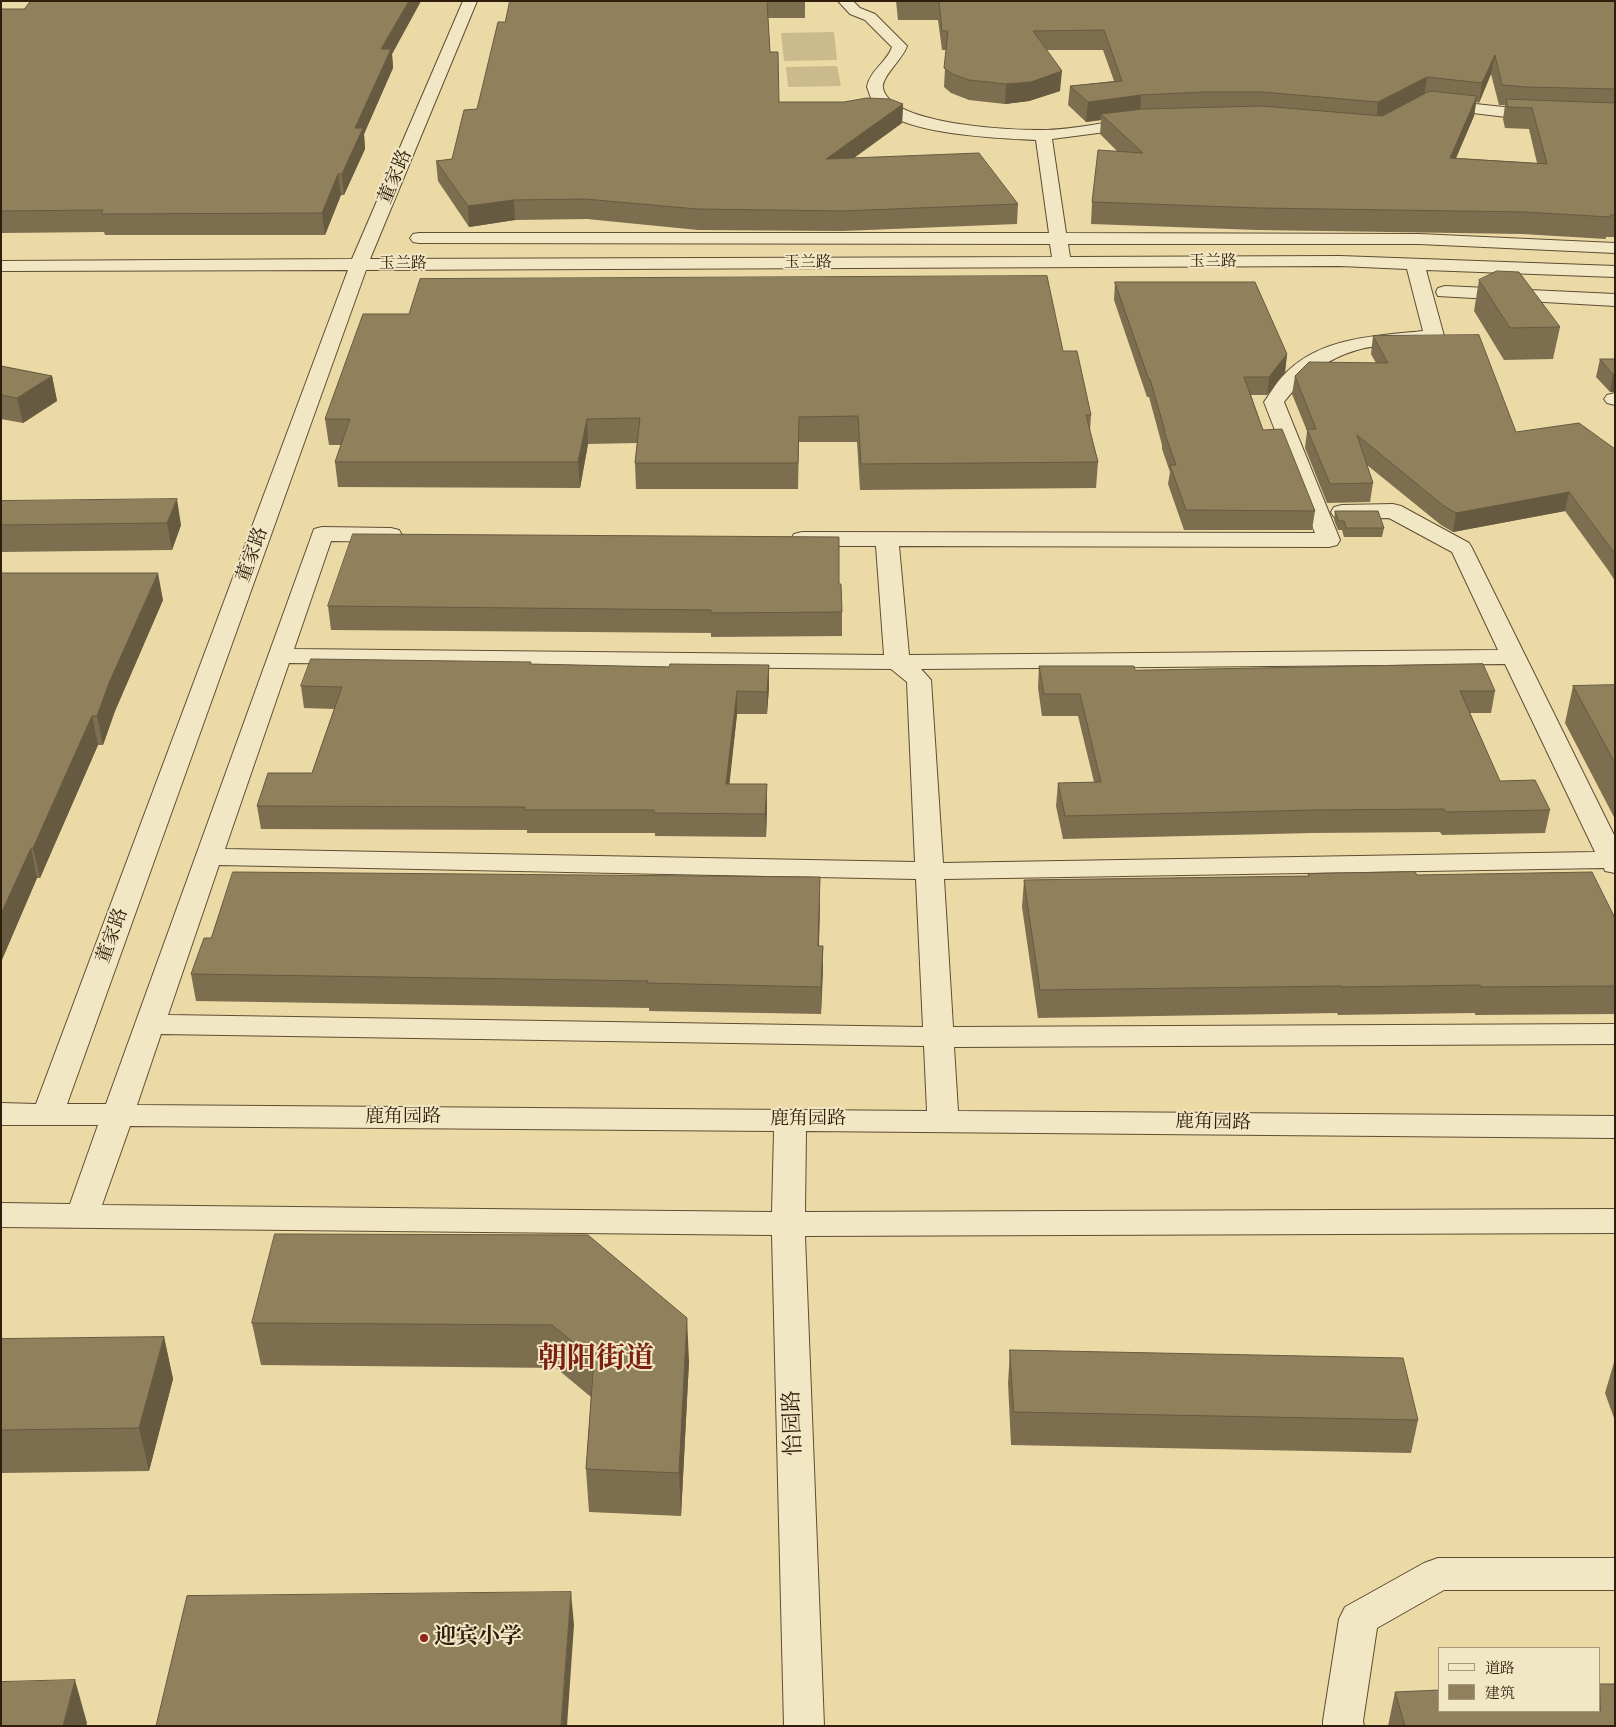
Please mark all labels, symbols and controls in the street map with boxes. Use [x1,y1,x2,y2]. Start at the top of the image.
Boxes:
street label: 董家路 [374,146,418,208]
street label: 玉兰路 [1189,252,1237,272]
street label: 玉兰路 [784,253,832,273]
street label: 玉兰路 [379,254,427,274]
street label: 董家路 [233,524,273,586]
street label: 董家路 [93,905,133,967]
street label: 鹿角园路 [365,1107,441,1129]
street label: 鹿角园路 [770,1109,846,1131]
street label: 鹿角园路 [1175,1111,1251,1135]
district label: 朝阳街道 [538,1343,654,1377]
street label: 怡园路 [780,1390,808,1456]
place label: 迎宾小学 [434,1625,522,1651]
marker: 迎宾小学 [418,1632,430,1644]
legend [1438,1647,1601,1712]
text: 道路 [1485,1658,1515,1678]
text: 建筑 [1485,1683,1515,1703]

